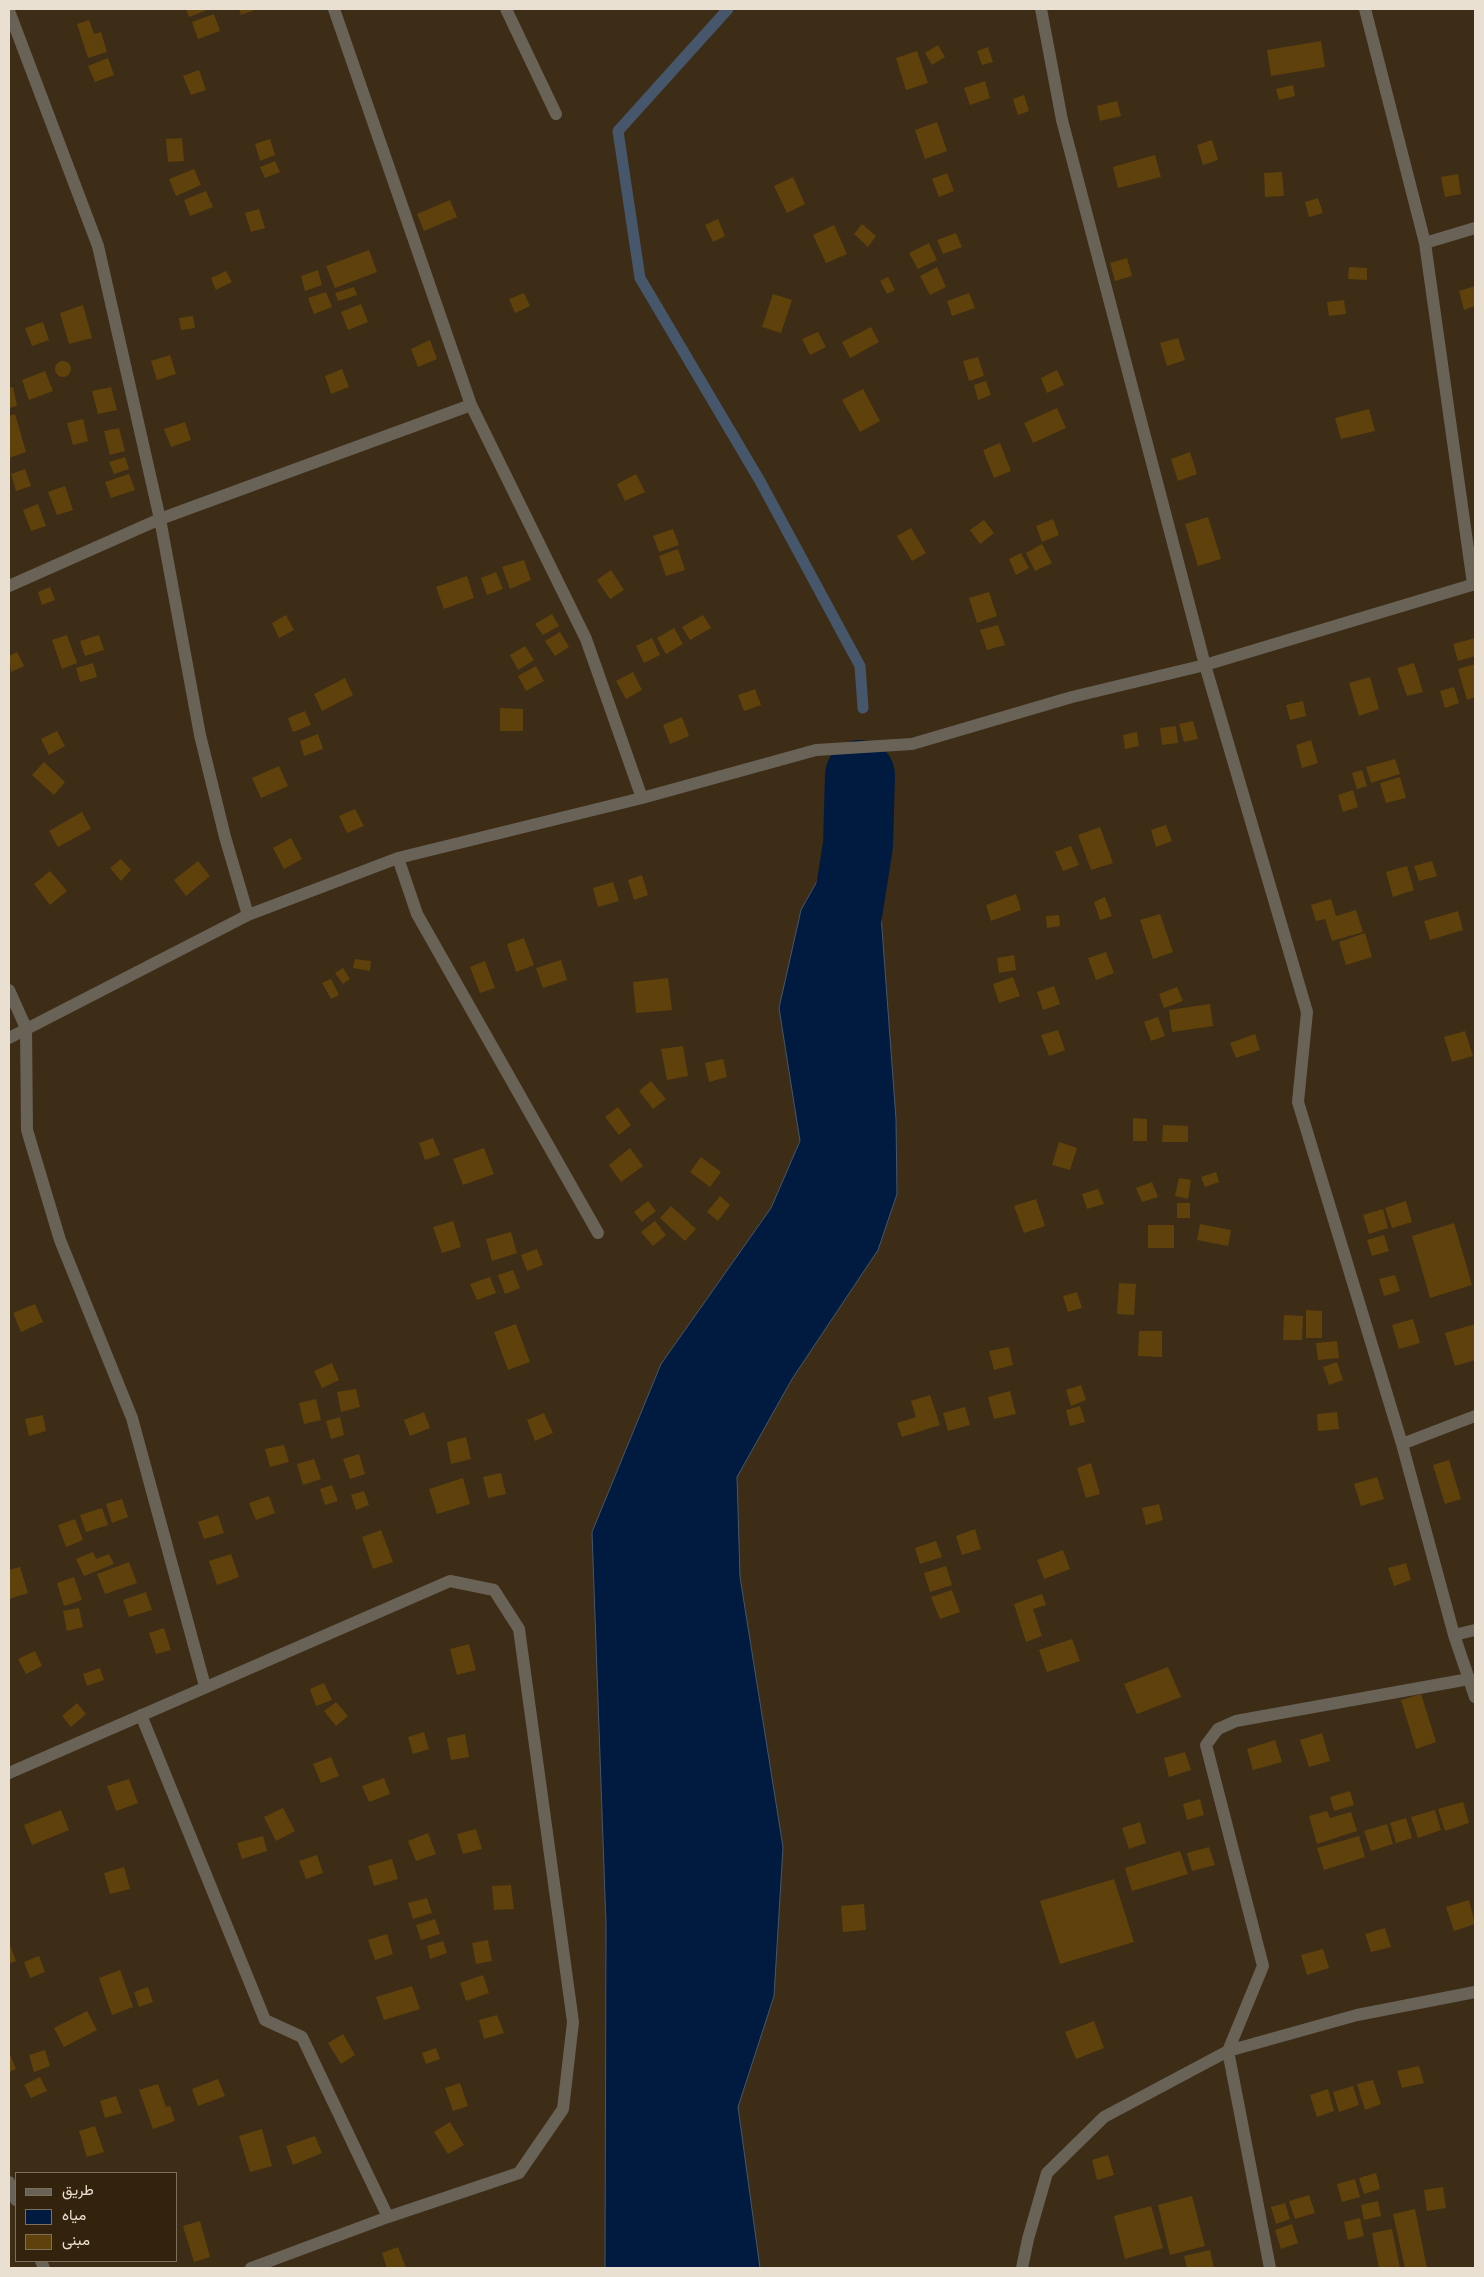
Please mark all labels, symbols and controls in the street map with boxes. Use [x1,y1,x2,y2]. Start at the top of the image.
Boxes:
legend [15,2172,178,2262]
text: طريق [62,2180,94,2199]
text: مياه [62,2205,86,2224]
text: مبنى [62,2230,90,2249]

